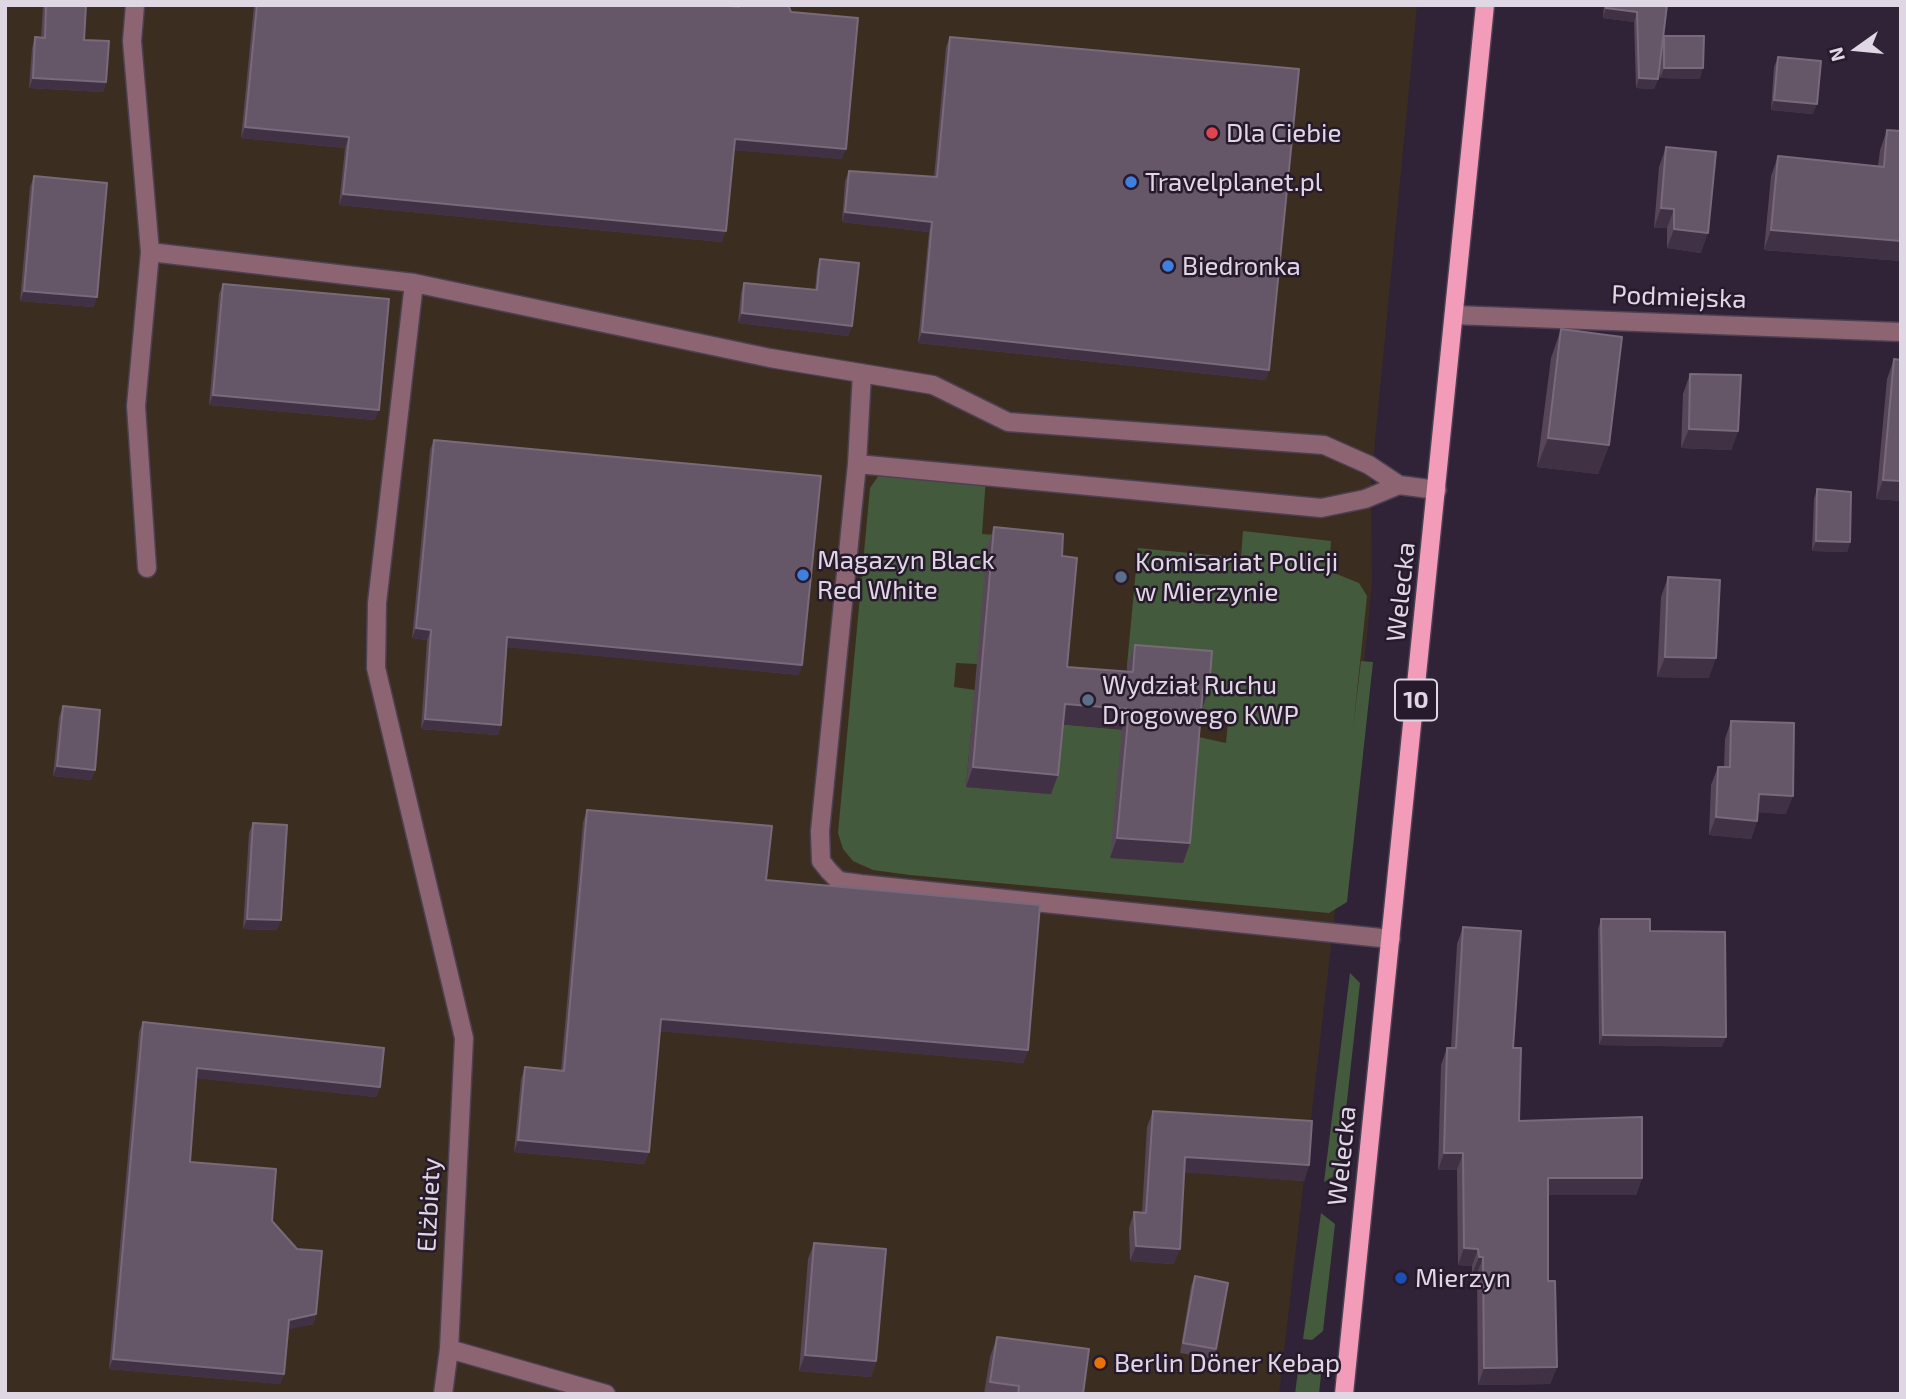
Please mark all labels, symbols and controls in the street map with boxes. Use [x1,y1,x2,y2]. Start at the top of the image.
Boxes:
north arrow [1822,14,1892,84]
text: N [1823,45,1849,64]
place label: Dla Ciebie [1226,117,1342,149]
marker: Dla Ciebie [1204,125,1220,141]
place label: Travelplanet.pl [1145,166,1323,198]
marker: Travelplanet.pl [1123,174,1139,190]
place label: Biedronka [1182,250,1301,282]
marker: Biedronka [1160,258,1176,274]
street label: Podmiejska [1611,279,1747,315]
street label: Welecka [1380,541,1422,643]
place label: Magazyn Black Red White [817,544,995,606]
place label: Komisariat Policji w Mierzynie [1135,546,1338,608]
marker: Magazyn Black Red White [795,567,811,583]
marker: Komisariat Policji w Mierzynie [1113,569,1129,585]
place label: Wydział Ruchu Drogowego KWP [1102,669,1299,730]
road number: 10 [1395,680,1437,720]
marker: Wydział Ruchu Drogowego KWP [1080,692,1096,708]
street label: Welecka [1321,1105,1363,1207]
street label: Elżbiety [411,1157,447,1253]
place label: Mierzyn [1415,1262,1511,1294]
marker: Mierzyn [1393,1270,1409,1286]
place label: Berlin Döner Kebap [1114,1347,1340,1379]
marker: Berlin Döner Kebap [1092,1355,1108,1371]

